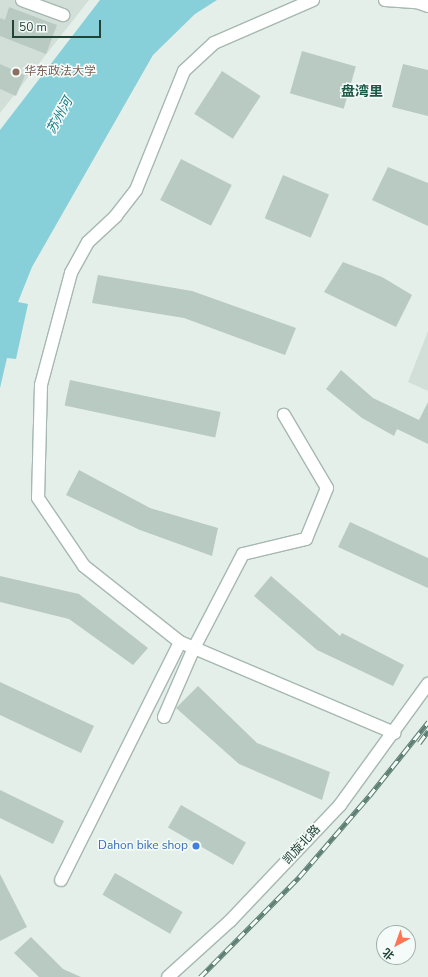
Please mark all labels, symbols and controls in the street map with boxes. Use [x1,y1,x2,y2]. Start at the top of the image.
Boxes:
scale bar [14,12,103,38]
text: 50 m [19,19,47,35]
place label: 华东政法大学 [24,65,96,79]
marker: 华东政法大学 [11,67,21,77]
district label: 盘湾里 [341,84,383,100]
water label: 苏州河 [44,95,76,137]
street label: 凯旋北路 [280,823,324,867]
place label: Dahon bike shop [98,839,188,853]
marker: Dahon bike shop [191,841,201,851]
north arrow [376,925,416,965]
text: 北 [379,944,398,963]

